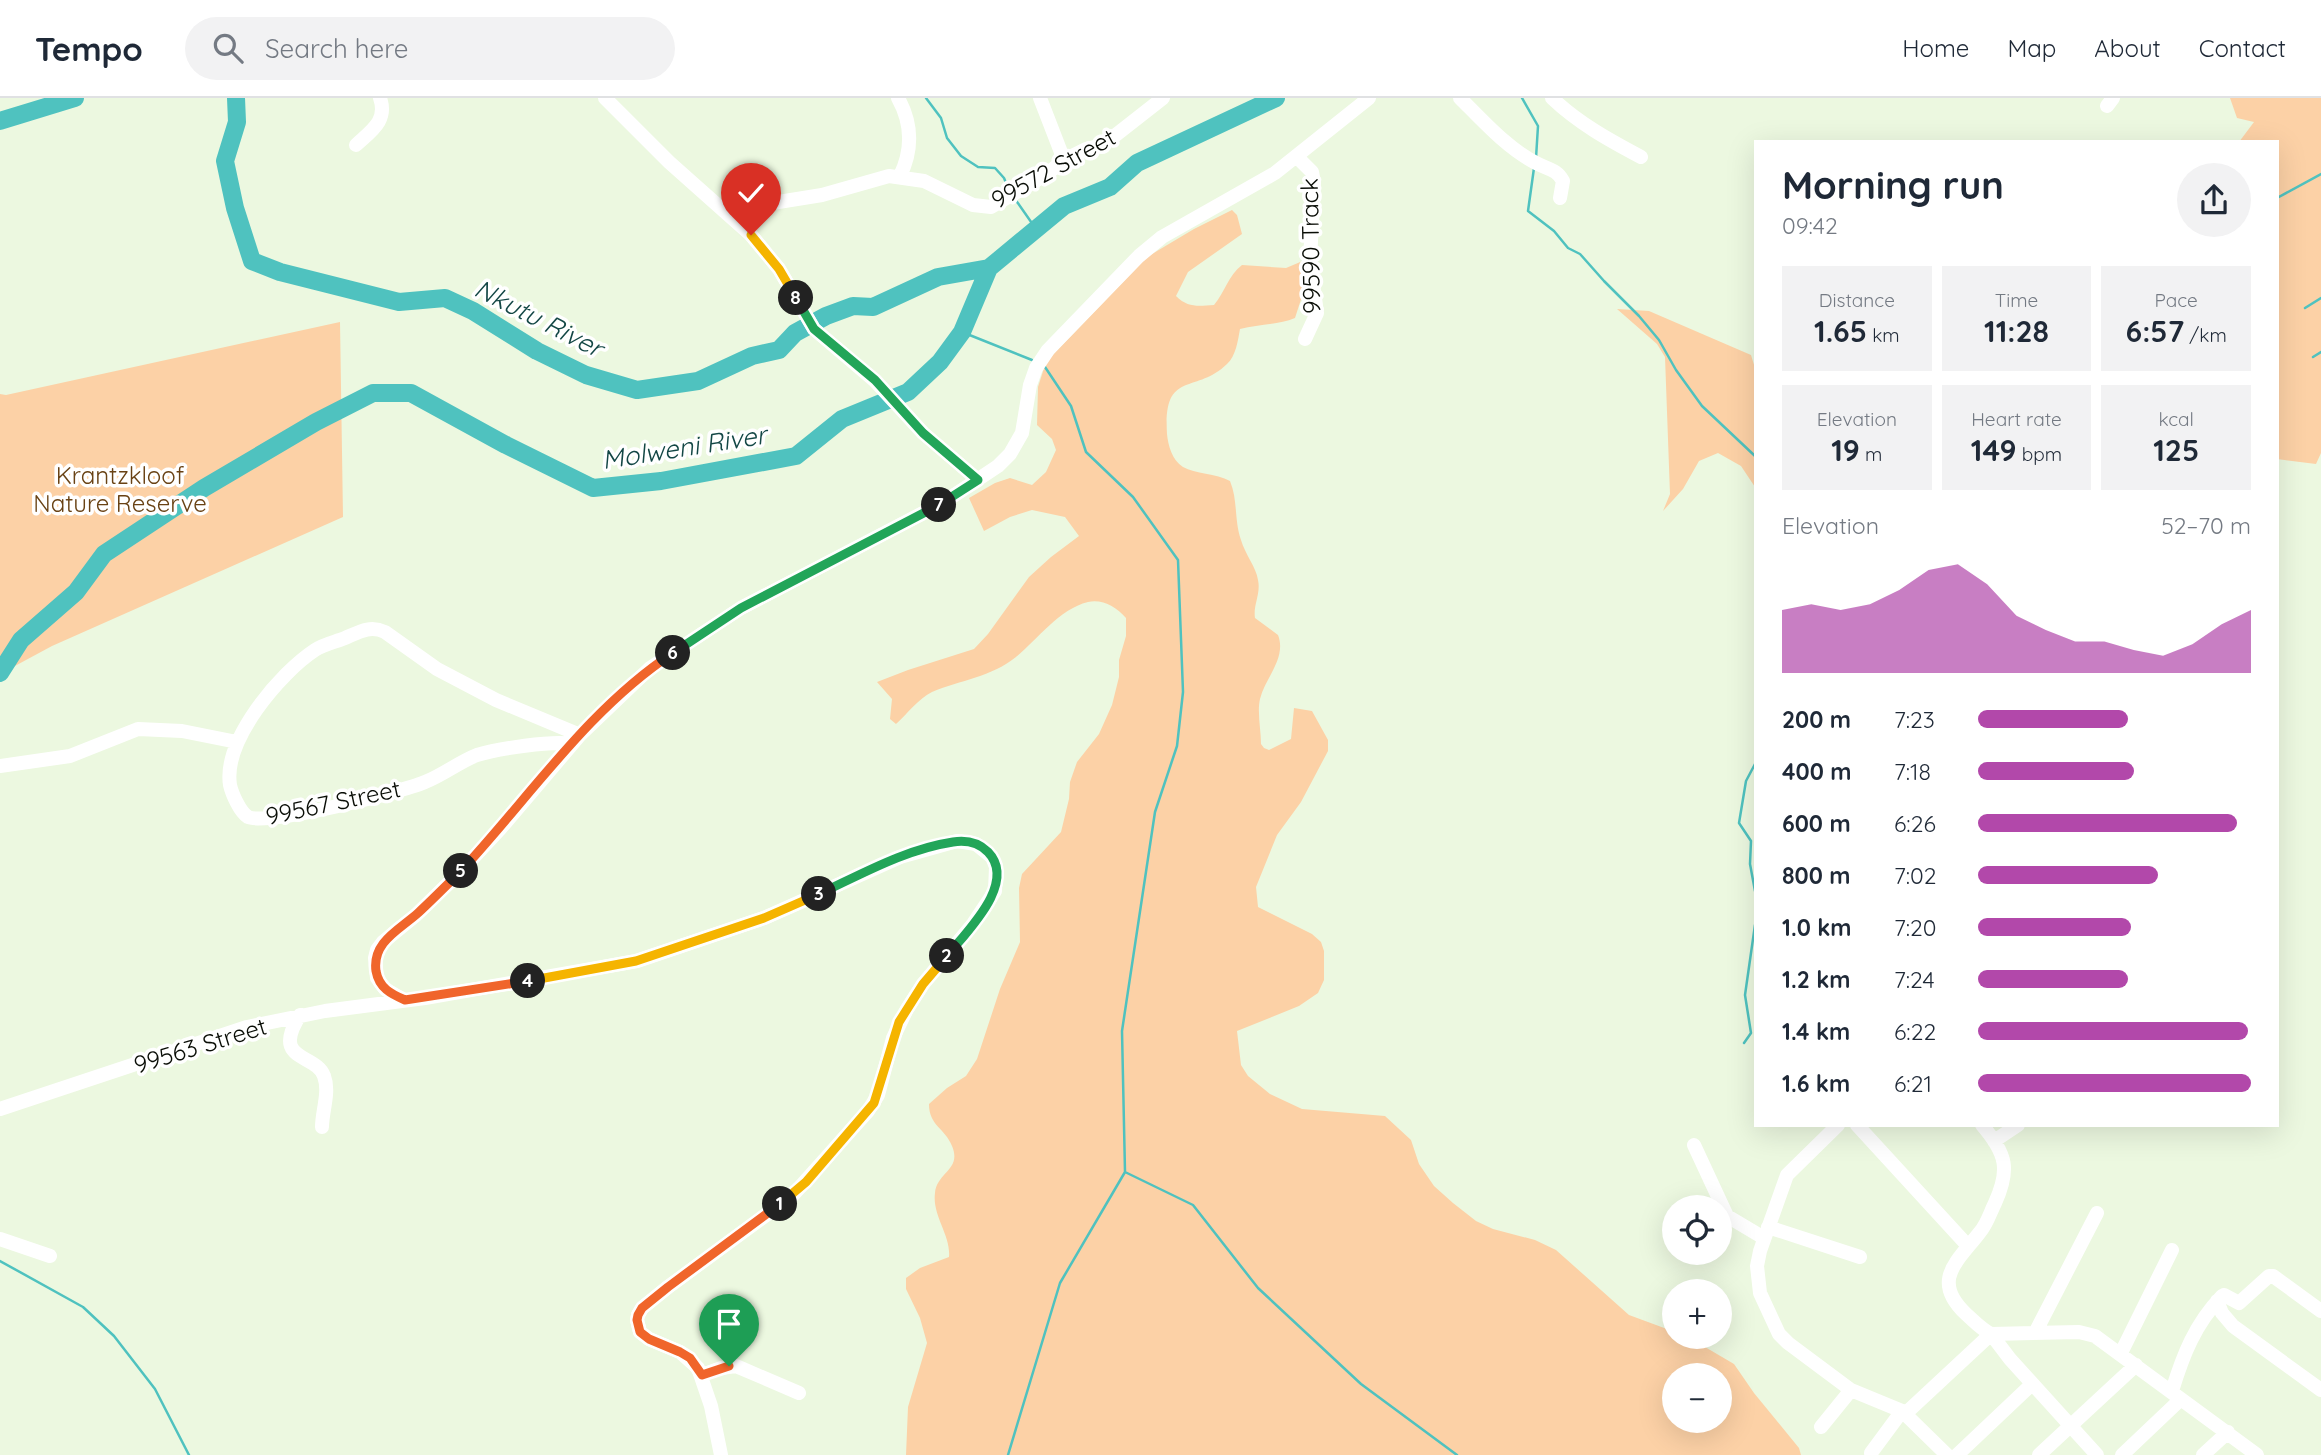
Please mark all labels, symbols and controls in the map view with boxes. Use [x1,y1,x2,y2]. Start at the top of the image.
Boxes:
search box [185,17,675,80]
text: Tempo [35,28,143,69]
icon: search [209,29,247,67]
text: Search here [265,32,408,65]
text: Home [1902,33,1969,63]
text: Map [2007,33,2056,63]
text: About [2094,33,2161,63]
text: Contact [2199,33,2286,63]
street label: 99572 Street [986,122,1120,214]
text: Morning run [1782,161,2004,209]
pin [721,163,781,235]
button: share [2177,163,2251,237]
icon: check [732,174,770,212]
street label: 99590 Track [1294,178,1326,314]
text: 09:42 [1782,211,1838,240]
water label: Nkutu River [469,272,611,366]
pin: 8 [778,280,814,316]
text: 8 [790,285,801,309]
text: Distance [1819,288,1895,312]
text: Time [1995,288,2038,312]
text: Pace [2155,288,2198,312]
text: 1.65 [1814,312,1867,350]
text: 11:28 [1984,312,2049,350]
text: 6:57 [2126,312,2184,350]
text: km [1867,323,1900,347]
text: /km [2184,323,2227,347]
text: Elevation [1817,407,1897,431]
text: Heart rate [1971,407,2062,431]
text: kcal [2158,407,2194,431]
water label: Molweni River [599,417,772,476]
text: 19 [1831,431,1860,469]
text: 149 [1971,431,2017,469]
text: 125 [2153,431,2199,469]
text: m [1860,442,1882,466]
text: bpm [2017,442,2062,466]
park label: Krantzkloof Nature Reserve [33,460,207,518]
pin: 7 [922,488,956,522]
text: 7 [933,492,944,516]
text: Elevation [1782,511,1879,540]
text: 52–70 m [2161,511,2251,540]
pin: 6 [656,636,690,670]
text: 6 [667,640,678,664]
text: 200 m [1782,705,1851,734]
text: 7:23 [1894,705,1935,734]
text: 400 m [1782,757,1851,786]
text: 7:18 [1894,757,1931,786]
street label: 99567 Street [263,773,403,831]
text: 600 m [1782,809,1851,838]
text: 6:26 [1894,809,1936,838]
pin: 5 [444,854,478,888]
text: 5 [455,858,466,882]
text: 800 m [1782,861,1851,890]
text: 7:02 [1894,861,1937,890]
pin: 3 [802,876,836,912]
text: 3 [813,881,824,905]
text: 1.0 km [1782,913,1852,942]
text: 7:20 [1894,913,1937,942]
pin: 2 [930,938,964,974]
text: 2 [941,943,952,967]
pin: 4 [510,964,546,998]
text: 1.2 km [1782,965,1851,994]
text: 7:24 [1894,965,1935,994]
text: 4 [522,968,533,992]
street label: 99563 Street [130,1011,270,1079]
text: 1.4 km [1782,1017,1850,1046]
text: 6:22 [1894,1017,1936,1046]
text: 1.6 km [1782,1069,1850,1098]
text: 6:21 [1894,1069,1932,1098]
pin: 1 [762,1186,798,1222]
text: 1 [776,1191,783,1215]
map controls [1662,1195,1732,1433]
button: locate [1662,1195,1732,1265]
button: + [1662,1279,1732,1349]
pin [699,1294,759,1366]
icon: arrive [710,1305,748,1343]
button: − [1662,1363,1732,1433]

